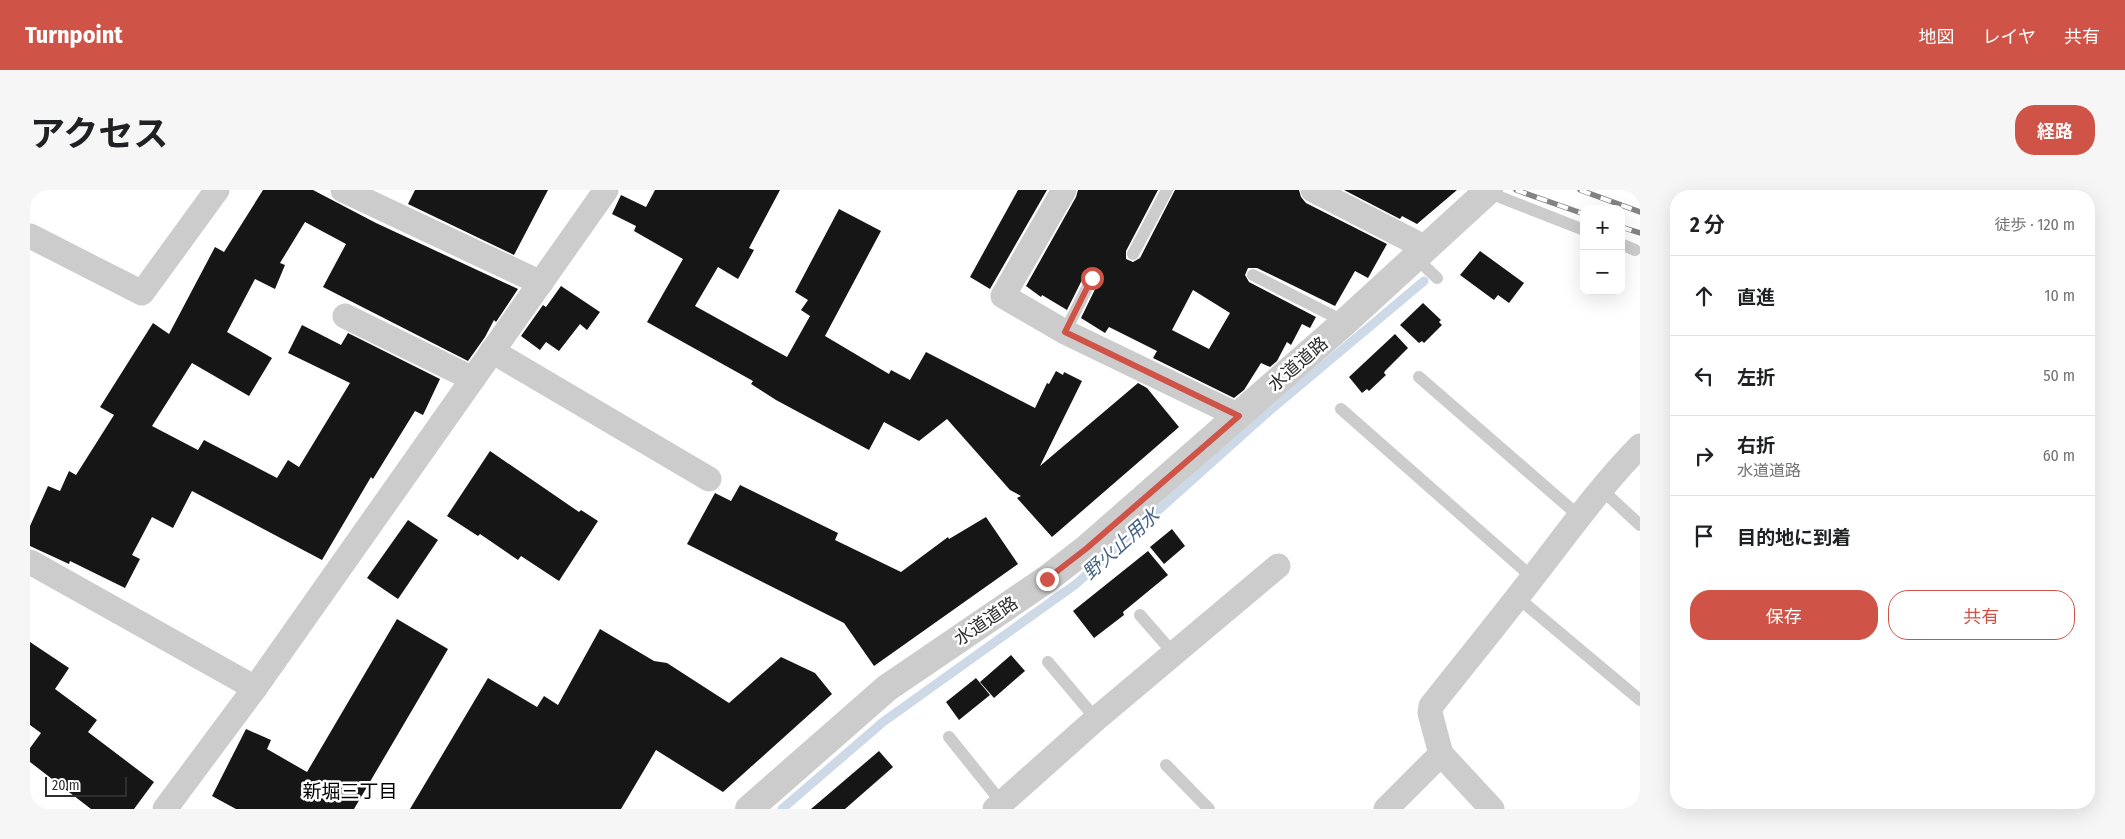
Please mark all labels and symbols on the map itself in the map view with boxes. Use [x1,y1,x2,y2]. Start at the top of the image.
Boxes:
route start [1081,267,1104,290]
street label: 水道道路 [1264,332,1332,396]
water label: 野火止用水 [1078,502,1165,584]
route end [1036,568,1059,591]
street label: 水道道路 [950,592,1022,650]
scale bar [45,774,128,797]
district label: 新堀三丁目 [302,780,398,803]

